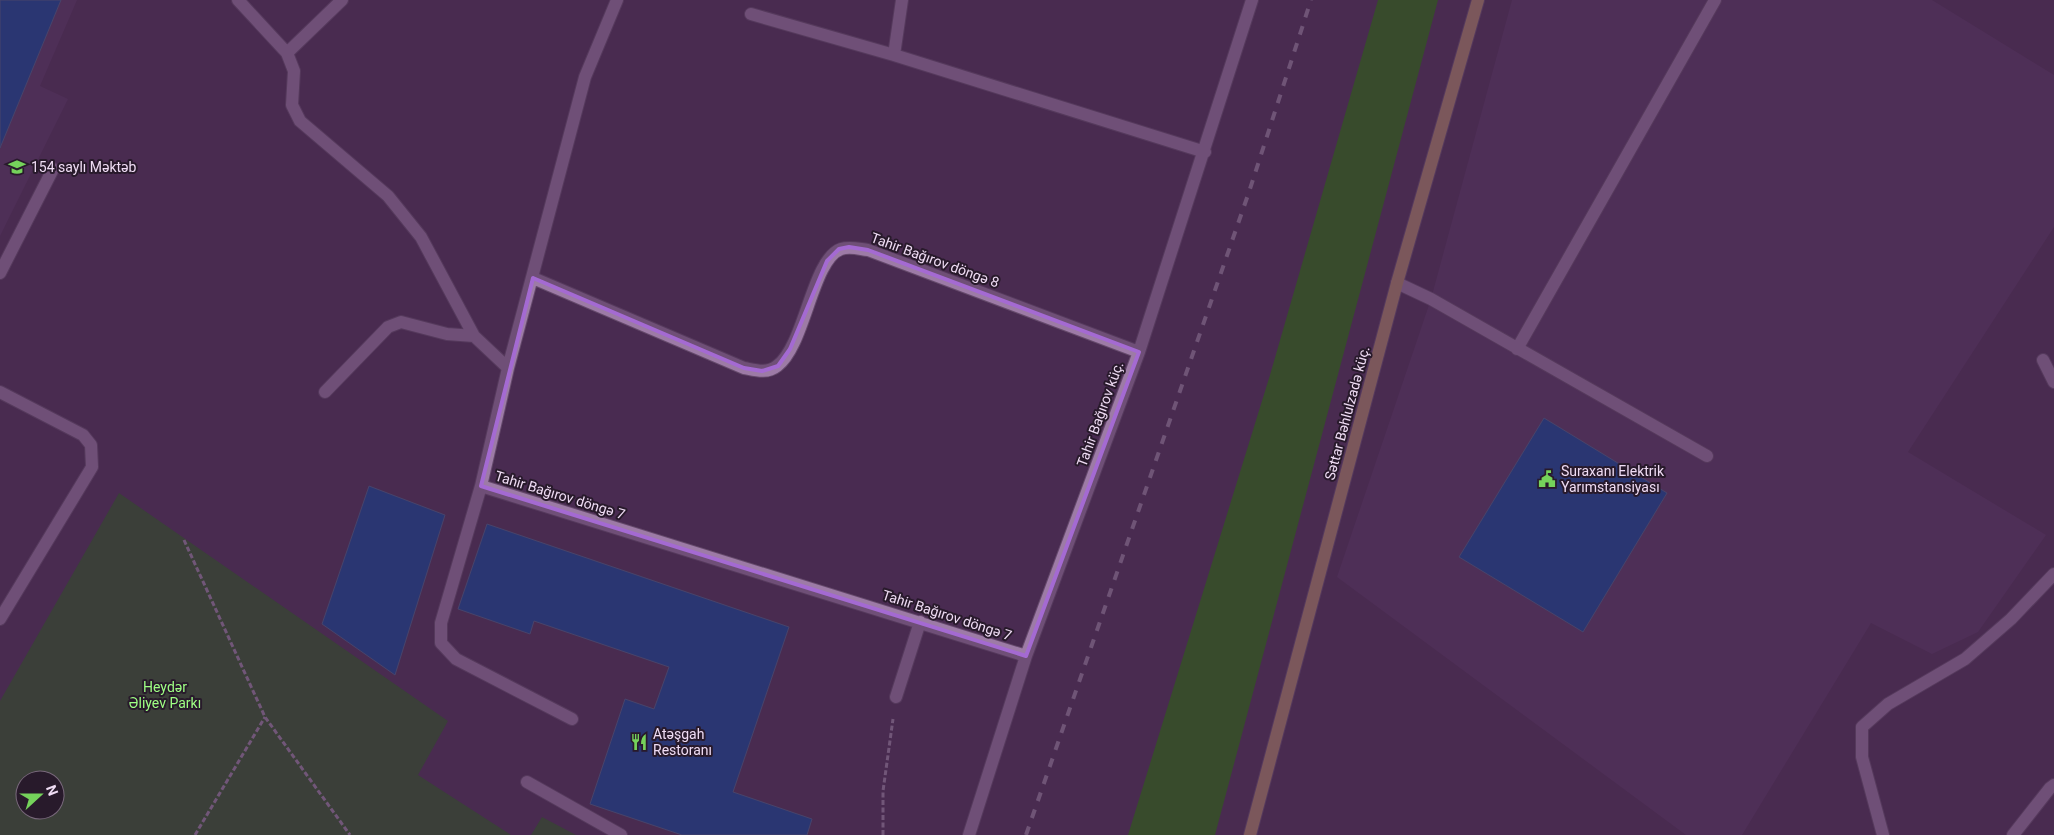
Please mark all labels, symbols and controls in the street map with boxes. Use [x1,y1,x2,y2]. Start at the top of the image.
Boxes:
school or university icon: 154 saylı Məktəb [7,157,27,177]
place label: 154 saylı Məktəb [31,159,136,175]
street label: Tahir Bağırov döngə 8 [869,229,1001,291]
street label: Səttar Bəhlulzadə küç. [1321,344,1373,482]
street label: Tahir Bağırov küç. [1074,359,1126,469]
place label: Suraxanı Elektrik Yarımstansiyası [1561,463,1665,495]
street label: Tahir Bağırov döngə 7 [493,468,627,522]
public building icon: Suraxanı Elektrik Yarımstansiyası [1537,469,1557,489]
street label: Tahir Bağırov döngə 7 [880,587,1014,644]
park label: Heydər Əliyev Parkı [129,679,201,711]
place label: Atəşgah Restoranı [653,726,712,758]
restaurant icon: Atəşgah Restoranı [629,732,649,752]
north arrow [15,770,65,820]
text: N [43,783,61,798]

